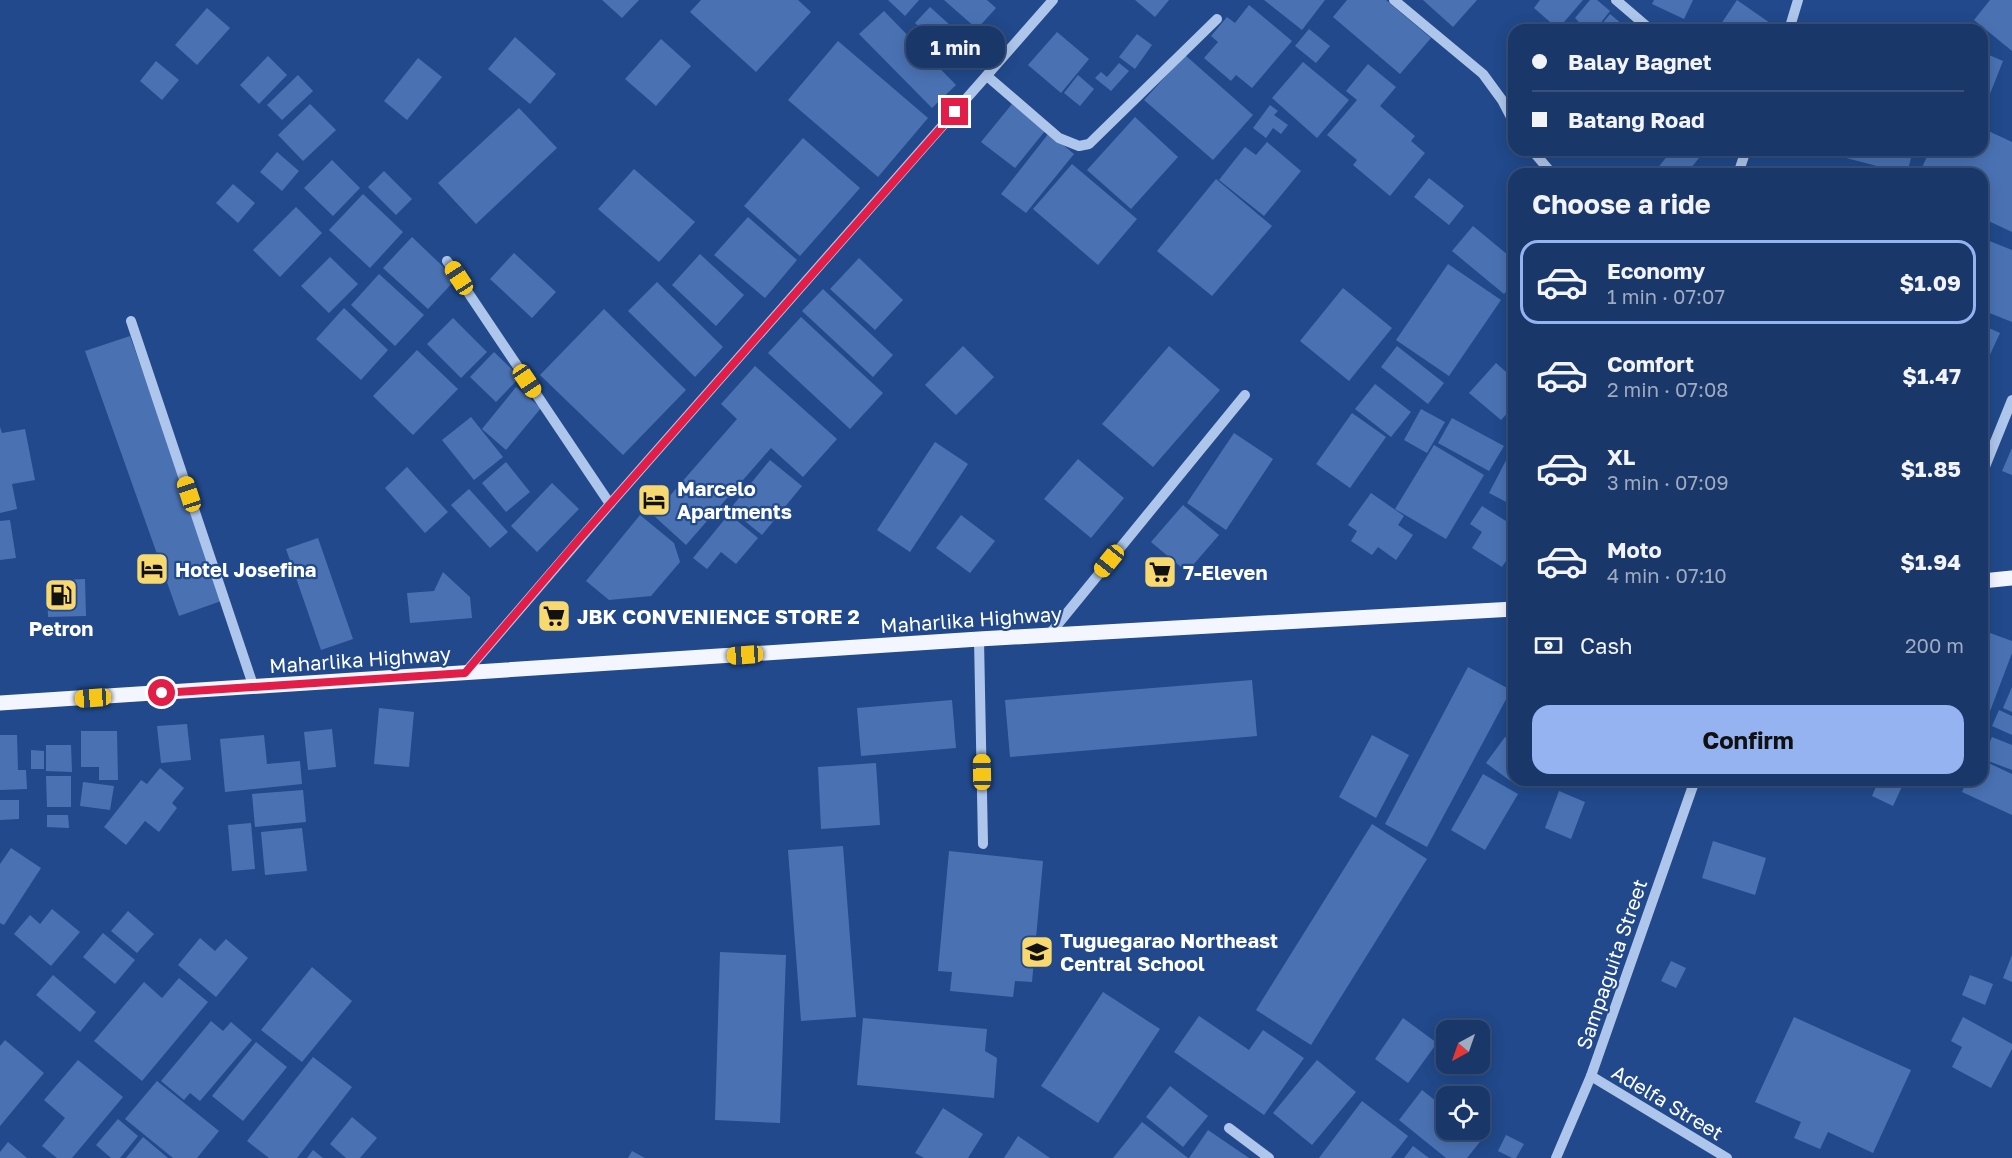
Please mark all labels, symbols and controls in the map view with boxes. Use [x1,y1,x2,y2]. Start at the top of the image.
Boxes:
callout: 1 min [906,25,1004,67]
text: 1 min [930,35,981,59]
text: Balay Bagnet [1568,48,1712,75]
route end [941,98,968,125]
text: Batang Road [1568,106,1705,133]
text: Choose a ride [1532,188,1711,220]
icon: car [1535,255,1589,309]
text: Economy [1607,257,1705,284]
car [442,258,476,298]
text: $1.09 [1900,269,1961,296]
text: 1 min · 07:07 [1607,284,1725,308]
icon: car [1535,348,1589,402]
text: Comfort [1607,350,1694,377]
car [509,361,545,401]
text: $1.47 [1902,362,1961,389]
text: 2 min · 07:08 [1607,377,1729,401]
icon: car [1535,441,1589,495]
text: XL [1607,443,1635,470]
text: $1.85 [1900,455,1961,482]
text: 3 min · 07:09 [1607,470,1729,494]
car [175,474,203,514]
place label: Marcelo Apartments [677,476,792,523]
hotel icon: Marcelo Apartments [636,482,672,518]
icon: car [1535,534,1589,588]
text: Moto [1607,536,1662,563]
car [1091,541,1127,581]
text: $1.94 [1900,548,1961,575]
hotel icon: Hotel Josefina [134,551,170,587]
supermarket icon: 7-Eleven [1142,554,1178,590]
place label: Hotel Josefina [175,557,316,581]
place label: 7-Eleven [1183,560,1267,584]
text: 4 min · 07:10 [1607,563,1727,587]
fuel station icon: Petron [43,577,79,613]
supermarket icon: JBK CONVENIENCE STORE 2 [536,598,572,634]
street label: Maharlika Highway [879,601,1063,637]
place label: JBK CONVENIENCE STORE 2 [577,604,860,628]
place label: Petron [29,616,93,640]
icon: cash [1532,629,1565,662]
text: Cash [1580,632,1633,659]
text: 200 m [1905,633,1964,657]
street label: Maharlika Highway [268,641,452,677]
car [726,645,764,665]
route start [148,679,175,706]
car [74,688,112,708]
button: Confirm [1532,705,1964,774]
car [973,754,991,790]
street label: Sampaguita Street [1571,876,1651,1052]
place label: Tuguegarao Northeast Central School [1060,928,1278,975]
school or university icon: Tuguegarao Northeast Central School [1019,934,1055,970]
north arrow [1436,1020,1490,1074]
map controls [1436,1020,1490,1140]
street label: Adelfa Street [1608,1059,1728,1145]
button: locate [1436,1086,1490,1140]

